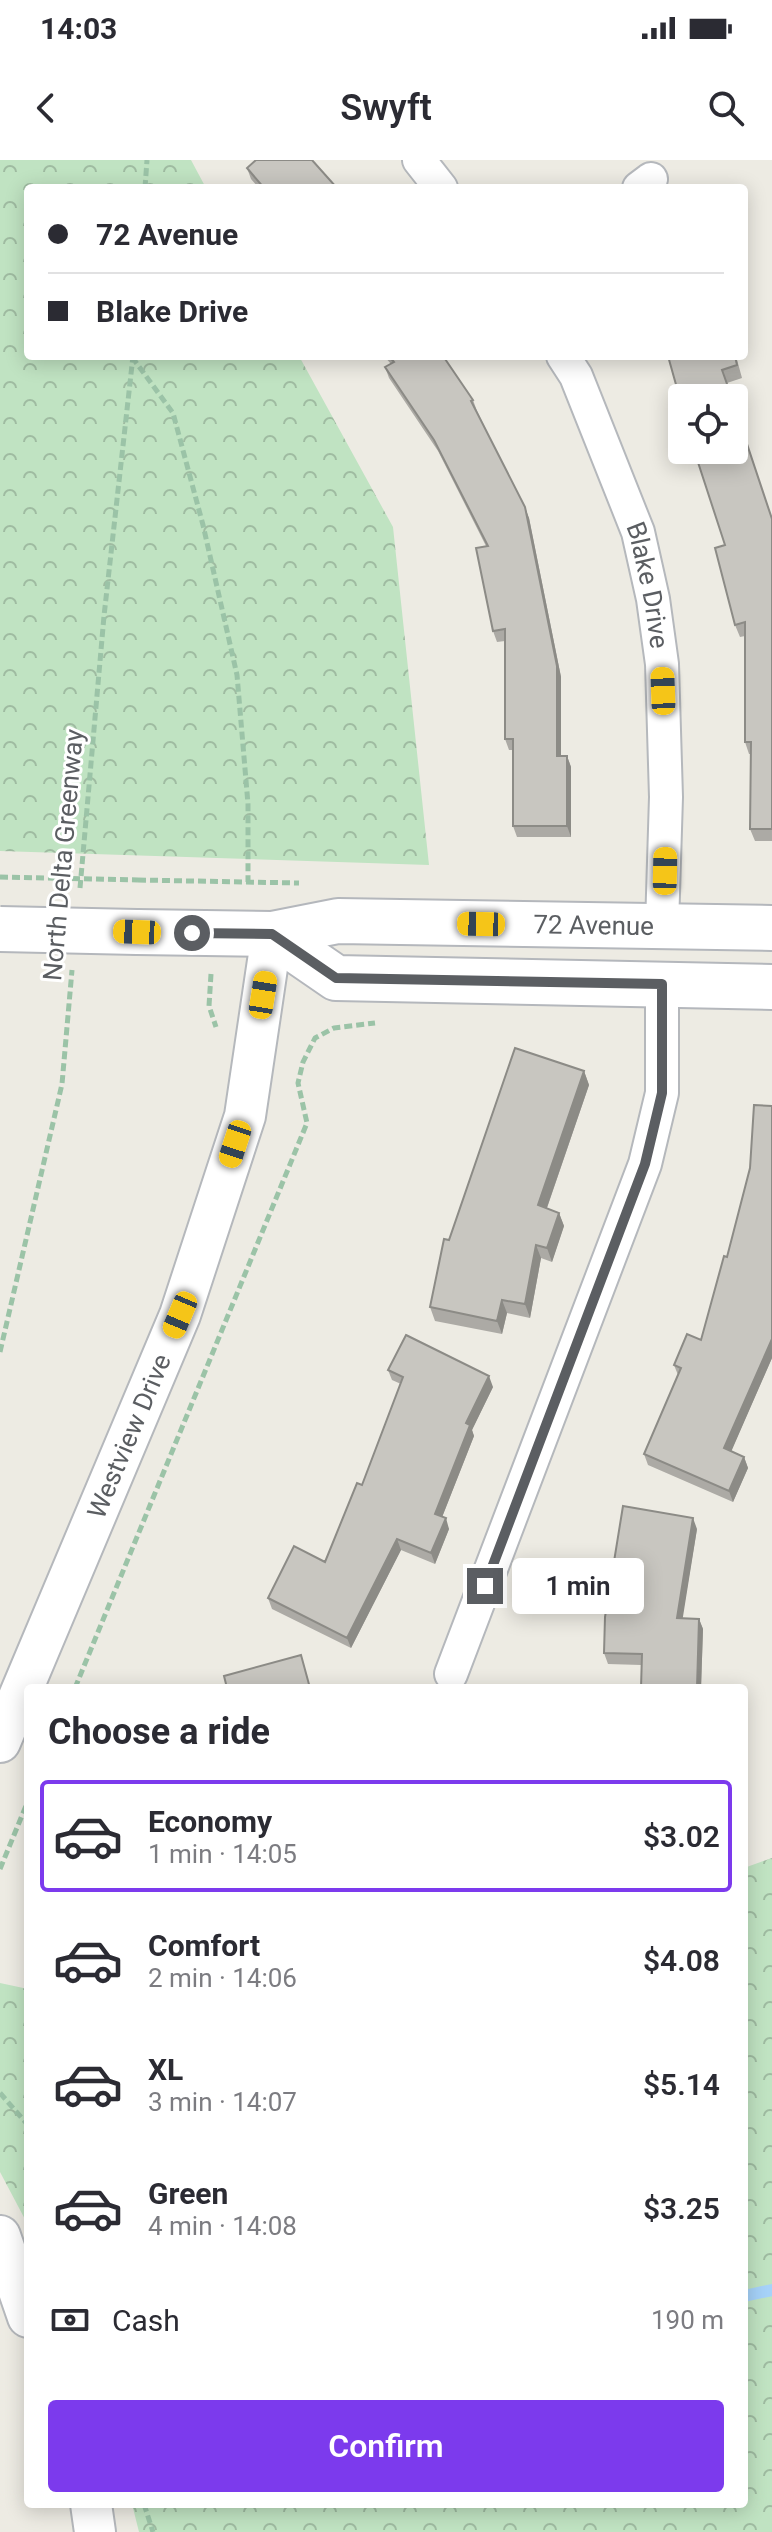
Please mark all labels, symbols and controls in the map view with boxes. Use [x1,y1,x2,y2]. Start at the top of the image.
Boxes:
text: 14:03 [40,11,117,46]
icon: back [24,86,68,130]
icon: search [704,86,748,130]
text: Swyft [340,87,432,129]
text: 72 Avenue [96,217,238,252]
text: Blake Drive [96,294,248,329]
map controls [668,384,748,464]
button: locate [668,384,748,464]
street label: Blake Drive [620,517,675,650]
car [650,667,676,715]
street label: North Delta Greenway [37,728,89,982]
car [653,847,677,895]
street label: 72 Avenue [533,909,654,941]
car [457,912,505,936]
route start [174,915,210,951]
car [113,919,161,945]
car [247,969,279,1021]
car [216,1117,254,1171]
car [160,1288,200,1342]
street label: Westview Drive [81,1349,177,1523]
callout: 1 min [513,1558,645,1614]
route end [467,1568,503,1604]
text: 1 min [545,1571,611,1601]
text: Choose a ride [48,1711,270,1753]
icon: car [52,1800,124,1872]
text: Economy [148,1804,272,1839]
text: $3.02 [643,1819,720,1854]
text: 1 min · 14:05 [148,1839,297,1869]
icon: car [52,1924,124,1996]
text: Comfort [148,1928,260,1963]
text: $4.08 [643,1943,720,1978]
text: 2 min · 14:06 [148,1963,297,1993]
icon: car [52,2048,124,2120]
text: XL [148,2052,183,2087]
text: $5.14 [643,2067,720,2102]
text: 3 min · 14:07 [148,2087,297,2117]
icon: car [52,2172,124,2244]
text: Green [148,2176,228,2211]
text: $3.25 [643,2191,720,2226]
text: 4 min · 14:08 [148,2211,297,2241]
icon: cash [48,2298,92,2342]
text: Cash [112,2303,180,2338]
text: 190 m [651,2305,724,2335]
button: Confirm [48,2400,724,2492]

